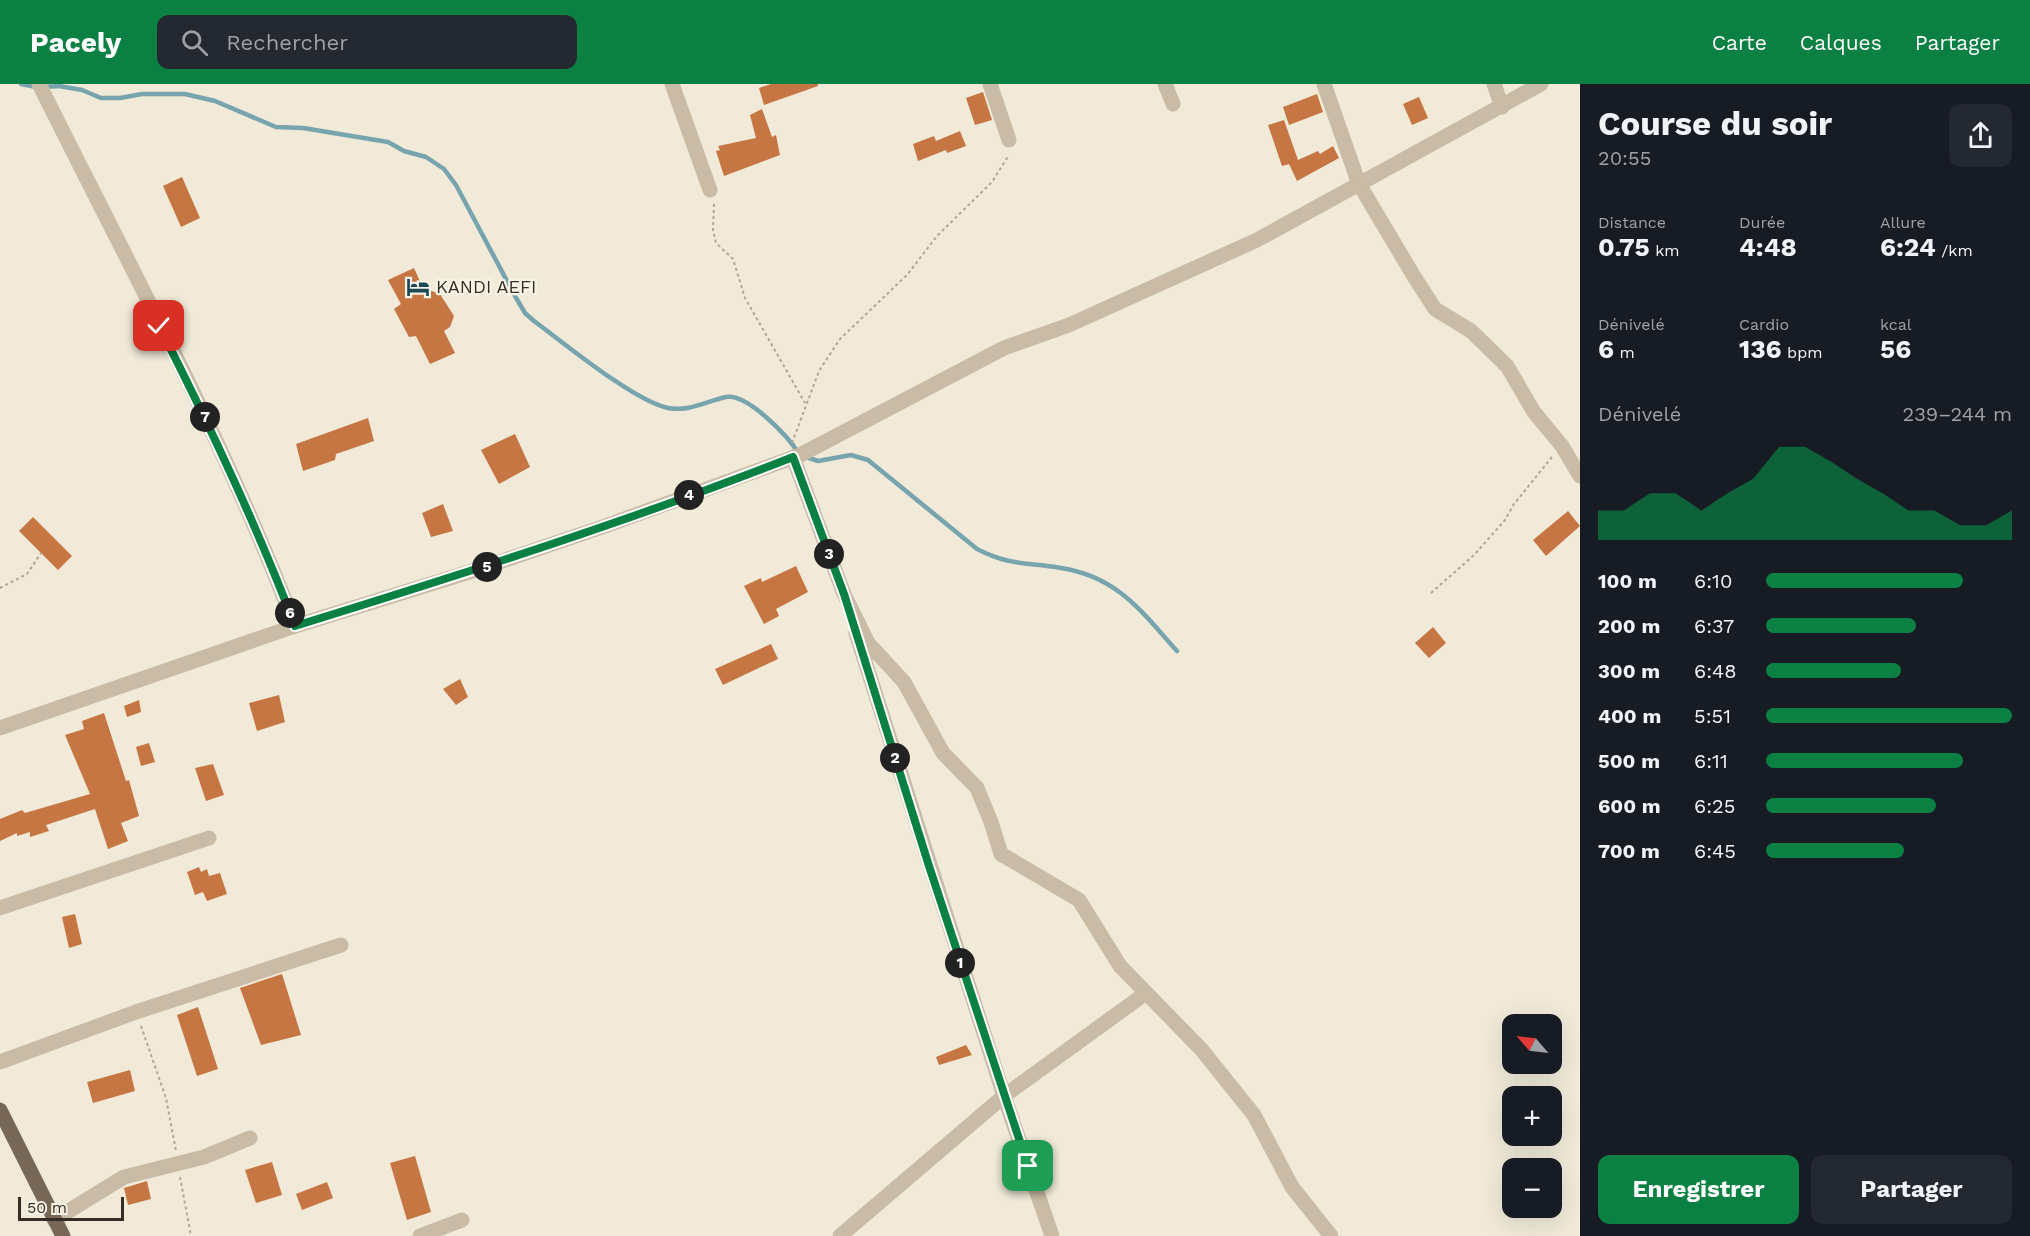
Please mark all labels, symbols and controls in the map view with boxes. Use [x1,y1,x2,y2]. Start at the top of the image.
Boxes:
search box [157,15,577,69]
text: Pacely [30,26,121,59]
icon: search [178,26,211,59]
text: Rechercher [226,30,348,55]
text: Carte [1712,30,1767,55]
text: Calques [1800,30,1882,55]
text: Partager [1915,30,2000,55]
text: Course du soir [1598,104,1832,143]
button: share [1949,104,2012,167]
text: 20:55 [1598,146,1651,170]
text: Distance [1598,213,1666,232]
text: Durée [1739,213,1785,232]
text: Allure [1880,213,1926,232]
text: 0.75 [1598,232,1650,262]
text: 4:48 [1739,232,1797,262]
text: 6:24 [1880,232,1936,262]
text: km [1650,241,1680,260]
text: /km [1936,241,1973,260]
hotel icon: KANDI AEFI [405,274,431,300]
place label: KANDI AEFI [436,276,536,297]
pin [133,300,184,351]
icon: check [142,309,175,342]
text: Dénivelé [1598,315,1665,334]
text: Cardio [1739,315,1789,334]
text: kcal [1880,315,1912,334]
text: 6 [1598,334,1614,364]
text: 136 [1739,334,1782,364]
text: 56 [1880,334,1911,364]
text: m [1614,343,1635,362]
text: bpm [1782,343,1822,362]
pin: 7 [190,402,220,432]
text: Dénivelé [1598,402,1681,426]
text: 239–244 m [1902,402,2012,426]
text: 7 [200,407,210,426]
pin: 4 [674,480,704,510]
text: 4 [684,485,694,504]
pin: 3 [814,539,844,569]
text: 3 [824,544,834,563]
pin: 5 [472,552,502,582]
text: 5 [482,557,492,576]
text: 100 m [1598,569,1657,593]
text: 6:10 [1694,569,1732,593]
pin: 6 [275,598,305,628]
text: 6 [285,603,295,622]
text: 200 m [1598,614,1660,638]
text: 6:37 [1694,614,1734,638]
text: 300 m [1598,659,1660,683]
text: 6:48 [1694,659,1737,683]
text: 400 m [1598,704,1661,728]
text: 5:51 [1694,704,1731,728]
pin: 2 [880,743,910,773]
text: 2 [890,748,900,767]
text: 500 m [1598,749,1660,773]
text: 6:11 [1694,749,1728,773]
text: 600 m [1598,794,1661,818]
text: 6:25 [1694,794,1735,818]
text: 700 m [1598,839,1660,863]
text: 6:45 [1694,839,1736,863]
pin: 1 [945,948,975,978]
text: 1 [957,953,963,972]
north arrow [1502,1014,1562,1074]
map controls [1502,1014,1562,1218]
button: + [1502,1086,1562,1146]
pin [1002,1140,1053,1191]
icon: arrive [1011,1149,1044,1182]
button: Enregistrer [1598,1155,1799,1224]
button: Partager [1811,1155,2012,1224]
button: − [1502,1158,1562,1218]
scale bar [18,1194,124,1222]
text: 50 m [27,1198,67,1217]

